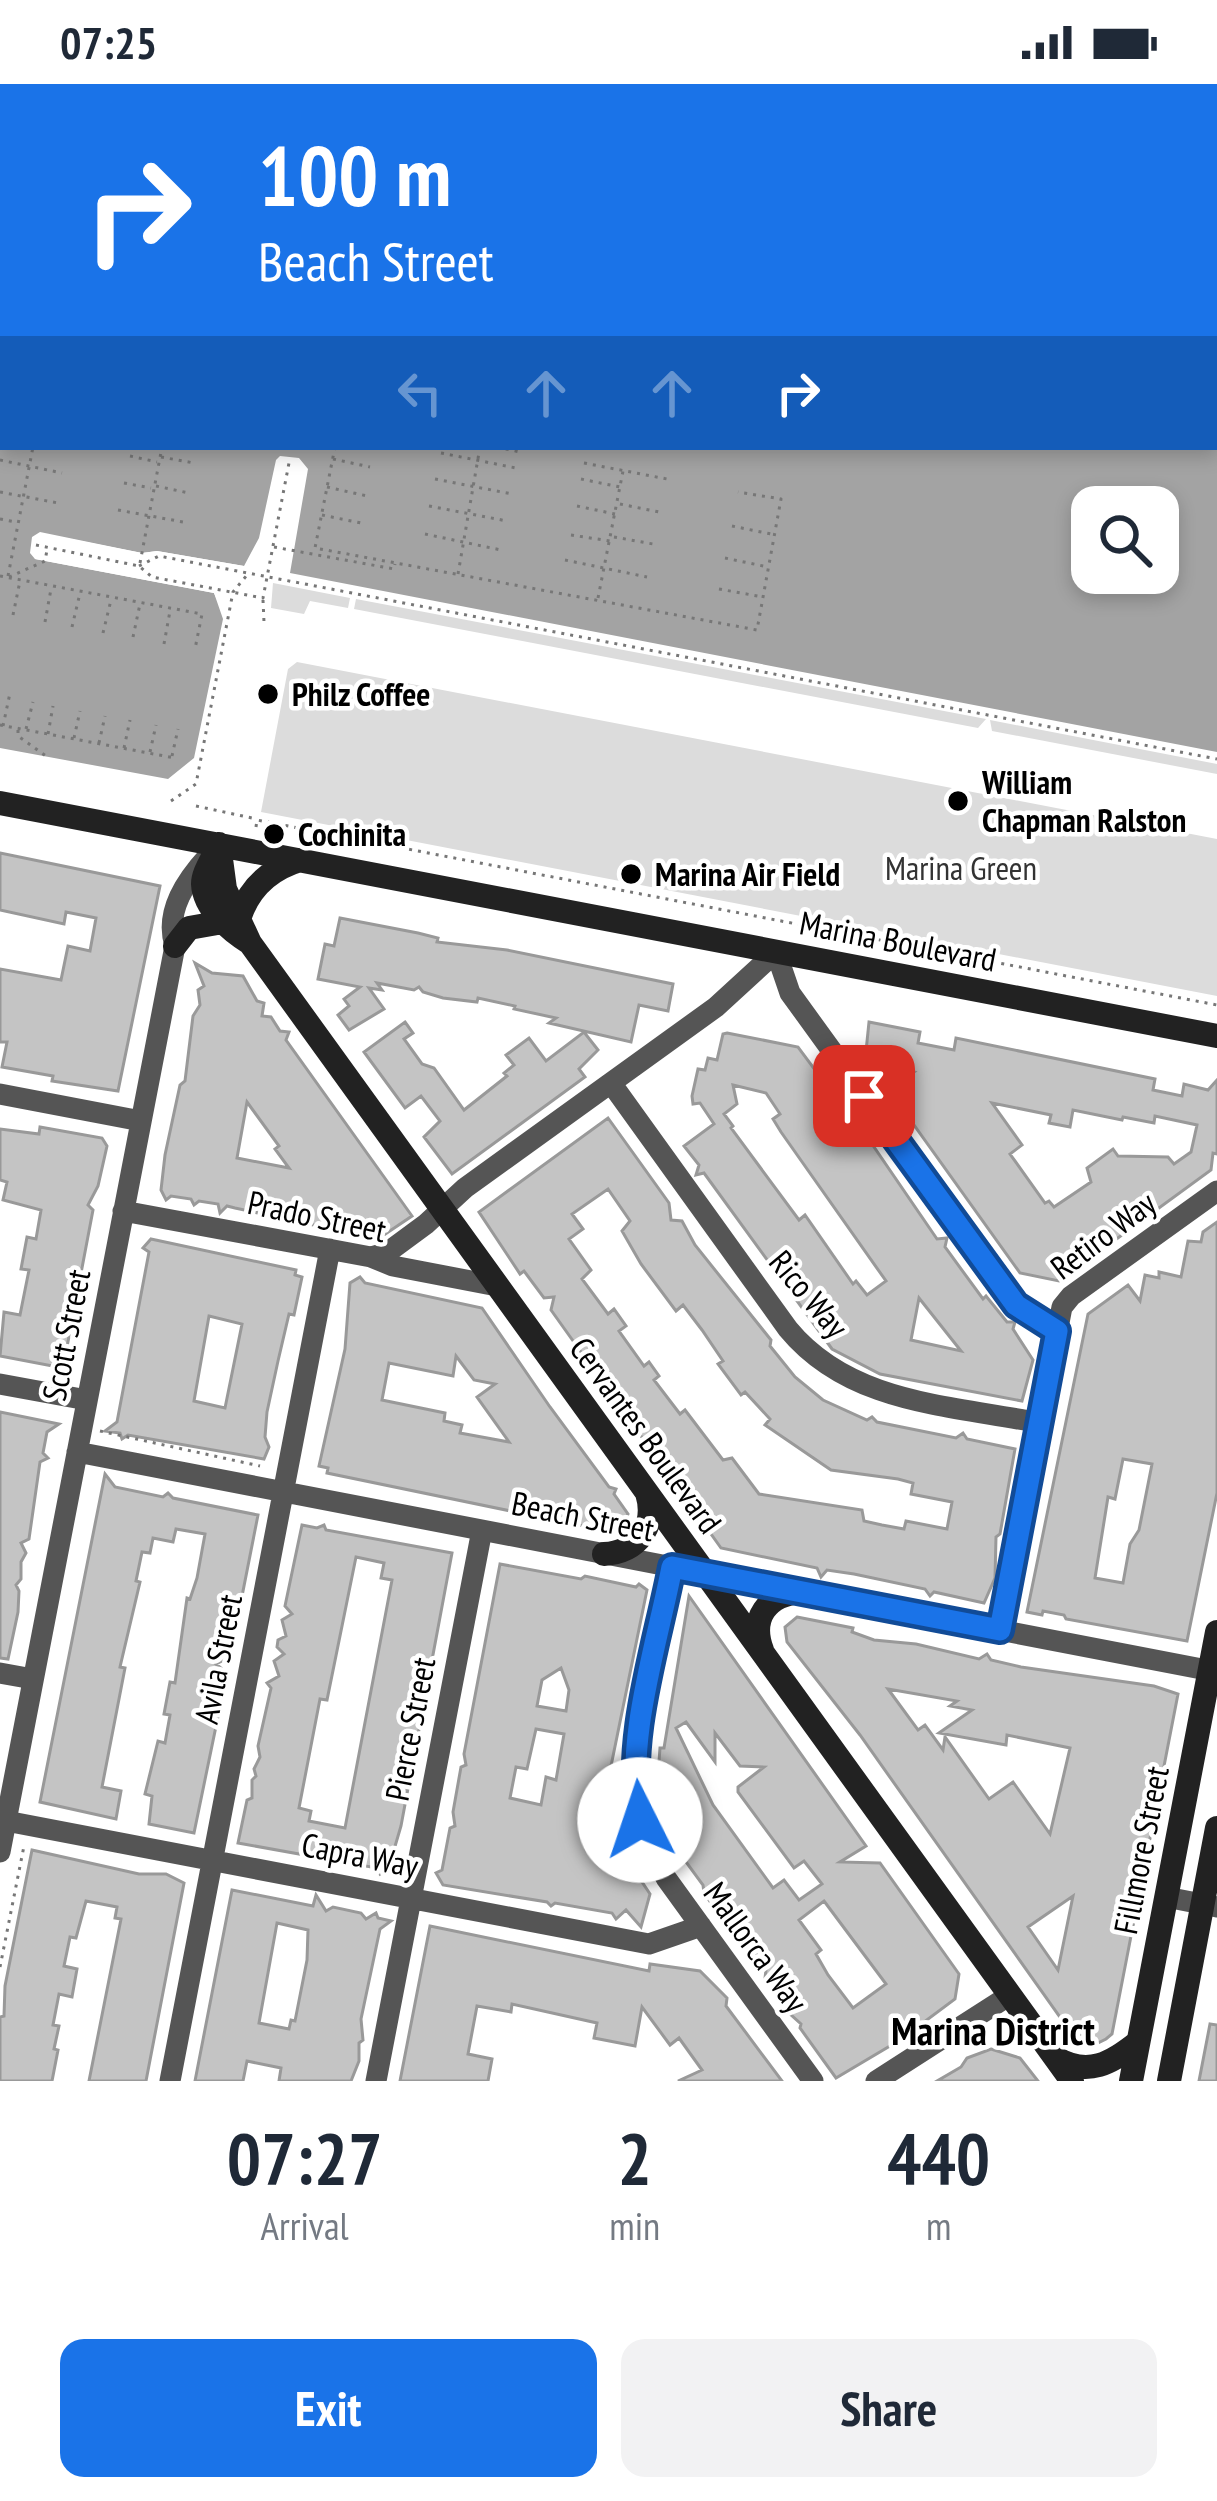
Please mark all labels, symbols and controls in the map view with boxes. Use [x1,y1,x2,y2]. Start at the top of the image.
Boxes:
text: 07:25 [60,13,157,71]
text: 100 m [258,120,451,229]
icon: right [60,132,216,288]
text: Beach Street [258,226,494,296]
icon: left [387,360,453,426]
icon: ahead [513,360,579,426]
icon: ahead [639,360,705,426]
icon: right [765,360,831,426]
map controls [1071,486,1179,594]
button: search [1071,486,1179,594]
place label: Philz Coffee [292,672,430,715]
marker: Philz Coffee [255,681,281,707]
place label: William Chapman Ralston [981,760,1186,841]
marker: William Chapman Ralston [945,788,971,814]
place label: Cochinita [298,812,406,855]
marker: Cochinita [261,821,287,847]
park label: Marina Green [885,846,1037,889]
place label: Marina Air Field [655,852,840,895]
marker: Marina Air Field [618,861,644,887]
street label: Marina Boulevard [796,900,1000,981]
pin [813,1045,915,1147]
icon: arrive [831,1063,897,1129]
street label: Prado Street [244,1180,390,1251]
street label: Retiro Way [1041,1181,1164,1288]
street label: Rico Way [760,1241,859,1347]
street label: Scott Street [32,1266,99,1404]
street label: Cervantes Boulevard [561,1328,732,1541]
street label: Beach Street [508,1481,658,1550]
street label: Avila Street [184,1591,251,1727]
street label: Pierce Street [375,1654,444,1804]
position arrow [577,1757,703,1883]
street label: Fillmore Street [1103,1762,1178,1937]
street label: Capra Way [298,1822,422,1887]
street label: Mallorca Way [695,1873,819,2021]
district label: Marina District [891,2005,1095,2056]
text: 07:27 [227,2111,383,2204]
text: 2 [618,2111,652,2204]
text: 440 [887,2111,990,2204]
text: Arrival [261,2200,349,2251]
text: min [609,2200,660,2251]
text: m [926,2200,951,2251]
button: Exit [60,2339,597,2477]
button: Share [621,2339,1157,2477]

